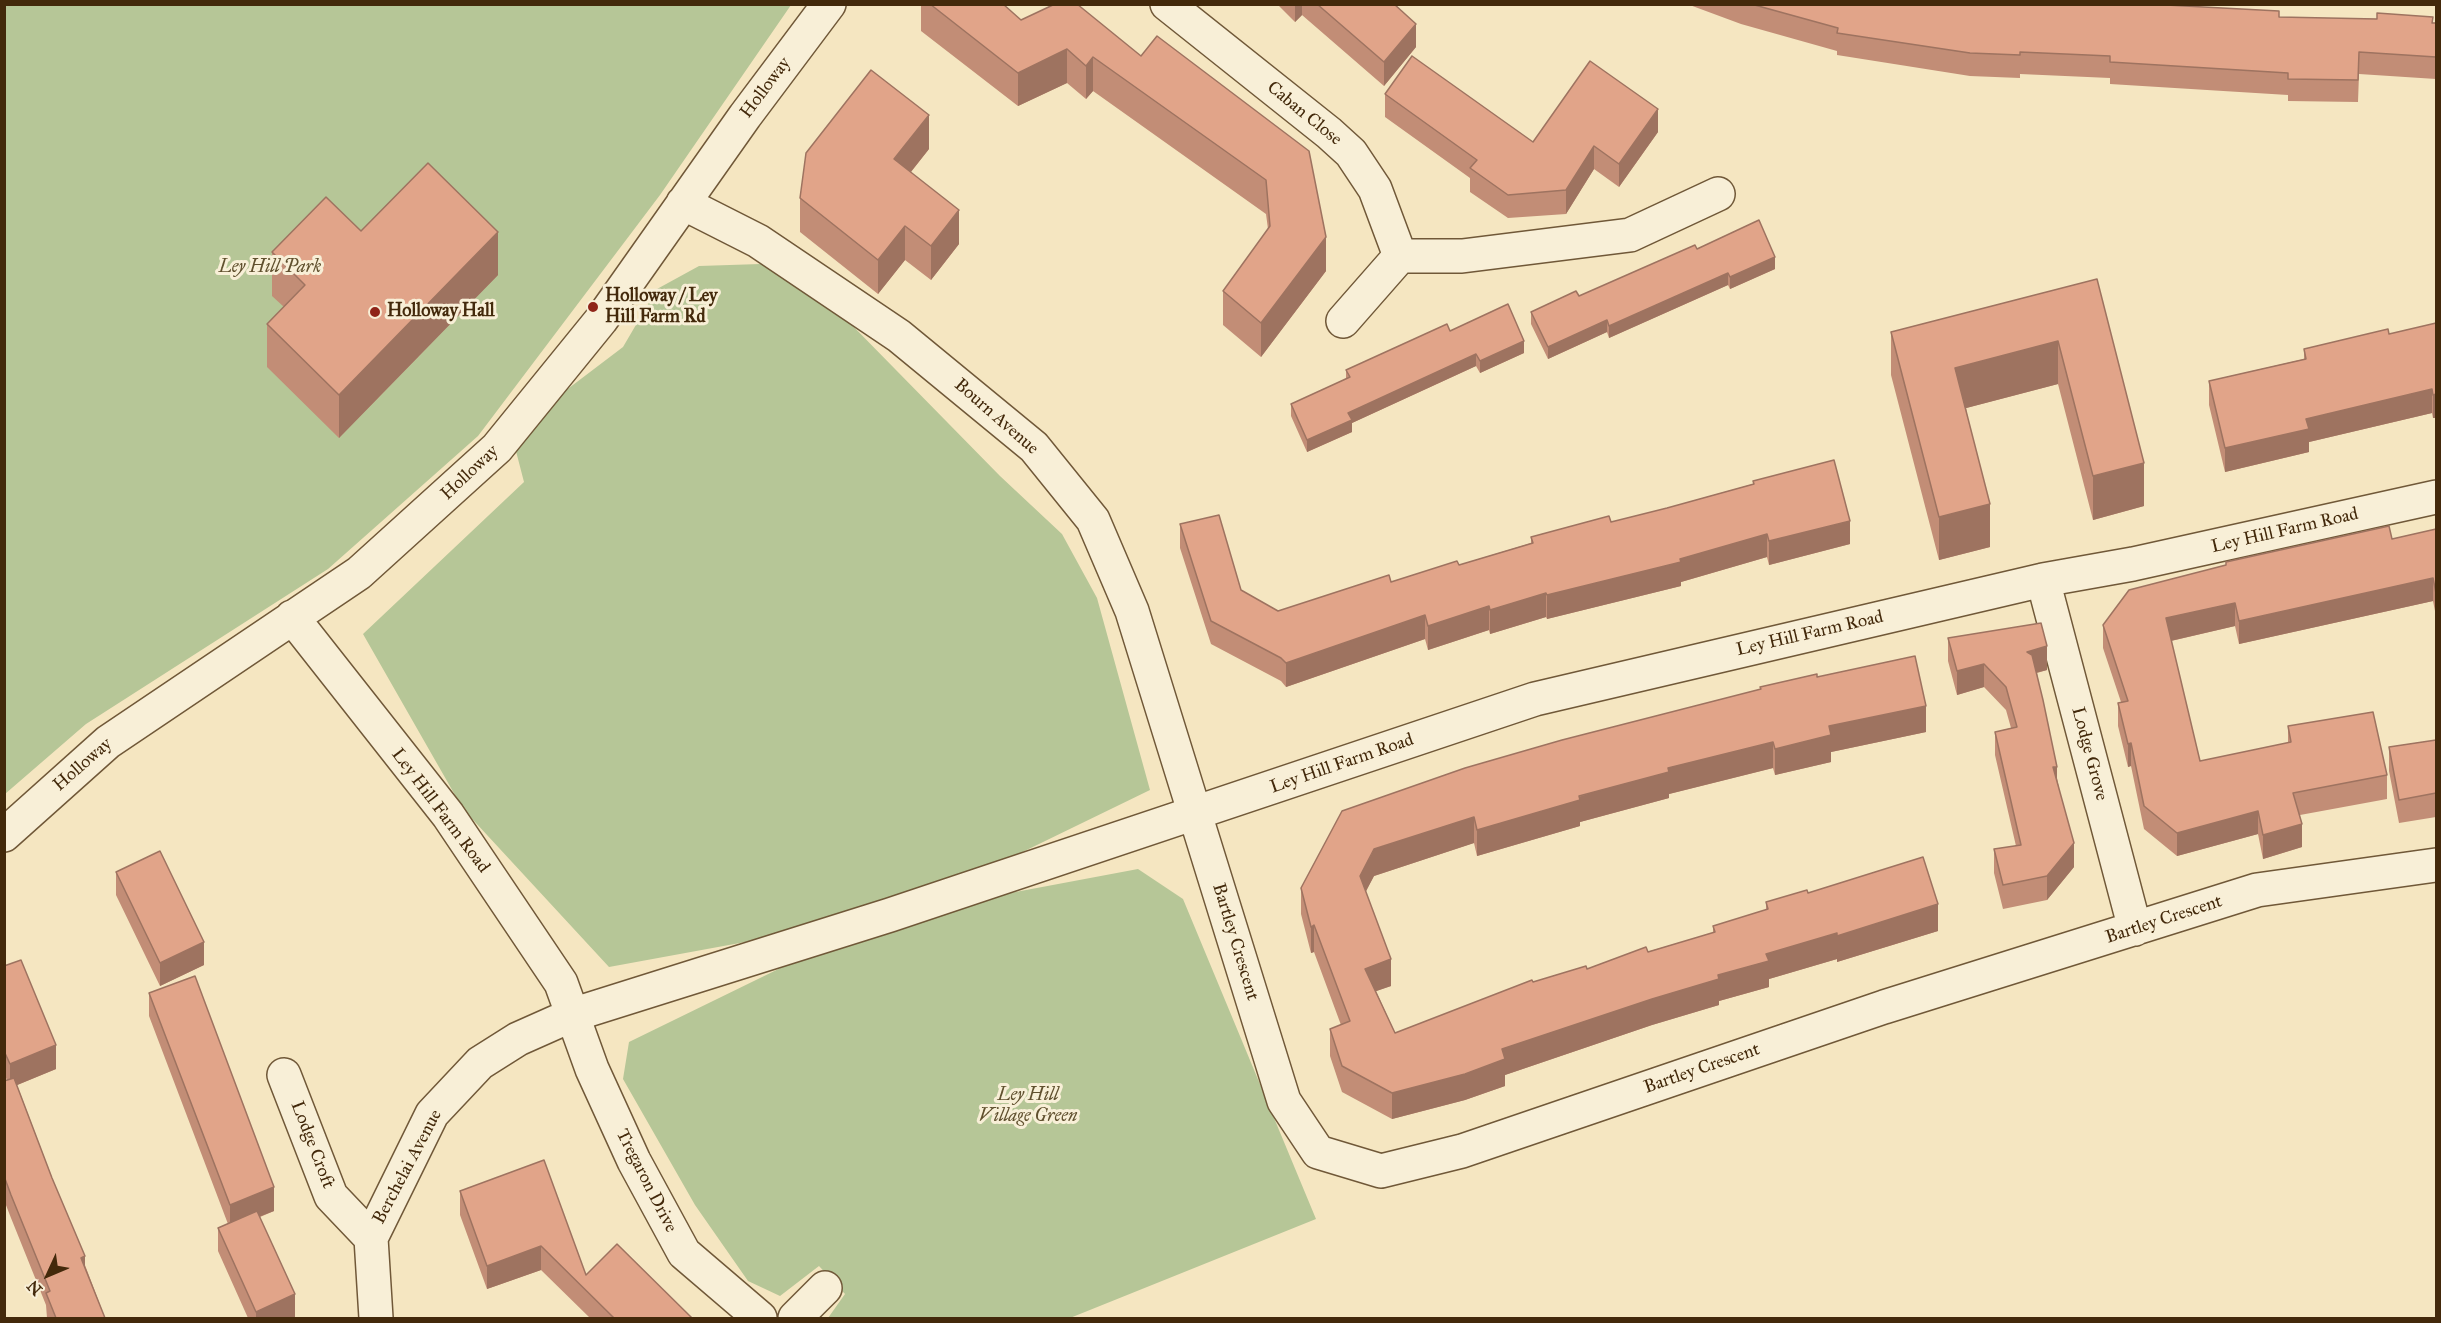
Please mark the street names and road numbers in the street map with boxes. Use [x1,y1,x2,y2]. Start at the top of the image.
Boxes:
street label: Holloway [736,53,796,123]
street label: Caban Close [1262,77,1346,151]
street label: Bourn Avenue [949,374,1043,460]
street label: Holloway [437,441,503,505]
street label: Ley Hill Farm Road [2209,504,2361,558]
street label: Ley Hill Farm Road [1734,607,1886,661]
street label: Lodge Grove [2066,705,2112,803]
street label: Ley Hill Farm Road [1267,729,1417,799]
street label: Holloway [49,734,117,796]
street label: Ley Hill Farm Road [386,745,494,877]
street label: Bartley Crescent [1207,881,1263,1003]
street label: Bartley Crescent [2103,891,2225,949]
street label: Bartley Crescent [1641,1039,1763,1099]
street label: Lodge Croft [285,1098,339,1192]
street label: Berchelai Avenue [369,1106,447,1228]
street label: Tregaron Drive [611,1126,681,1236]

